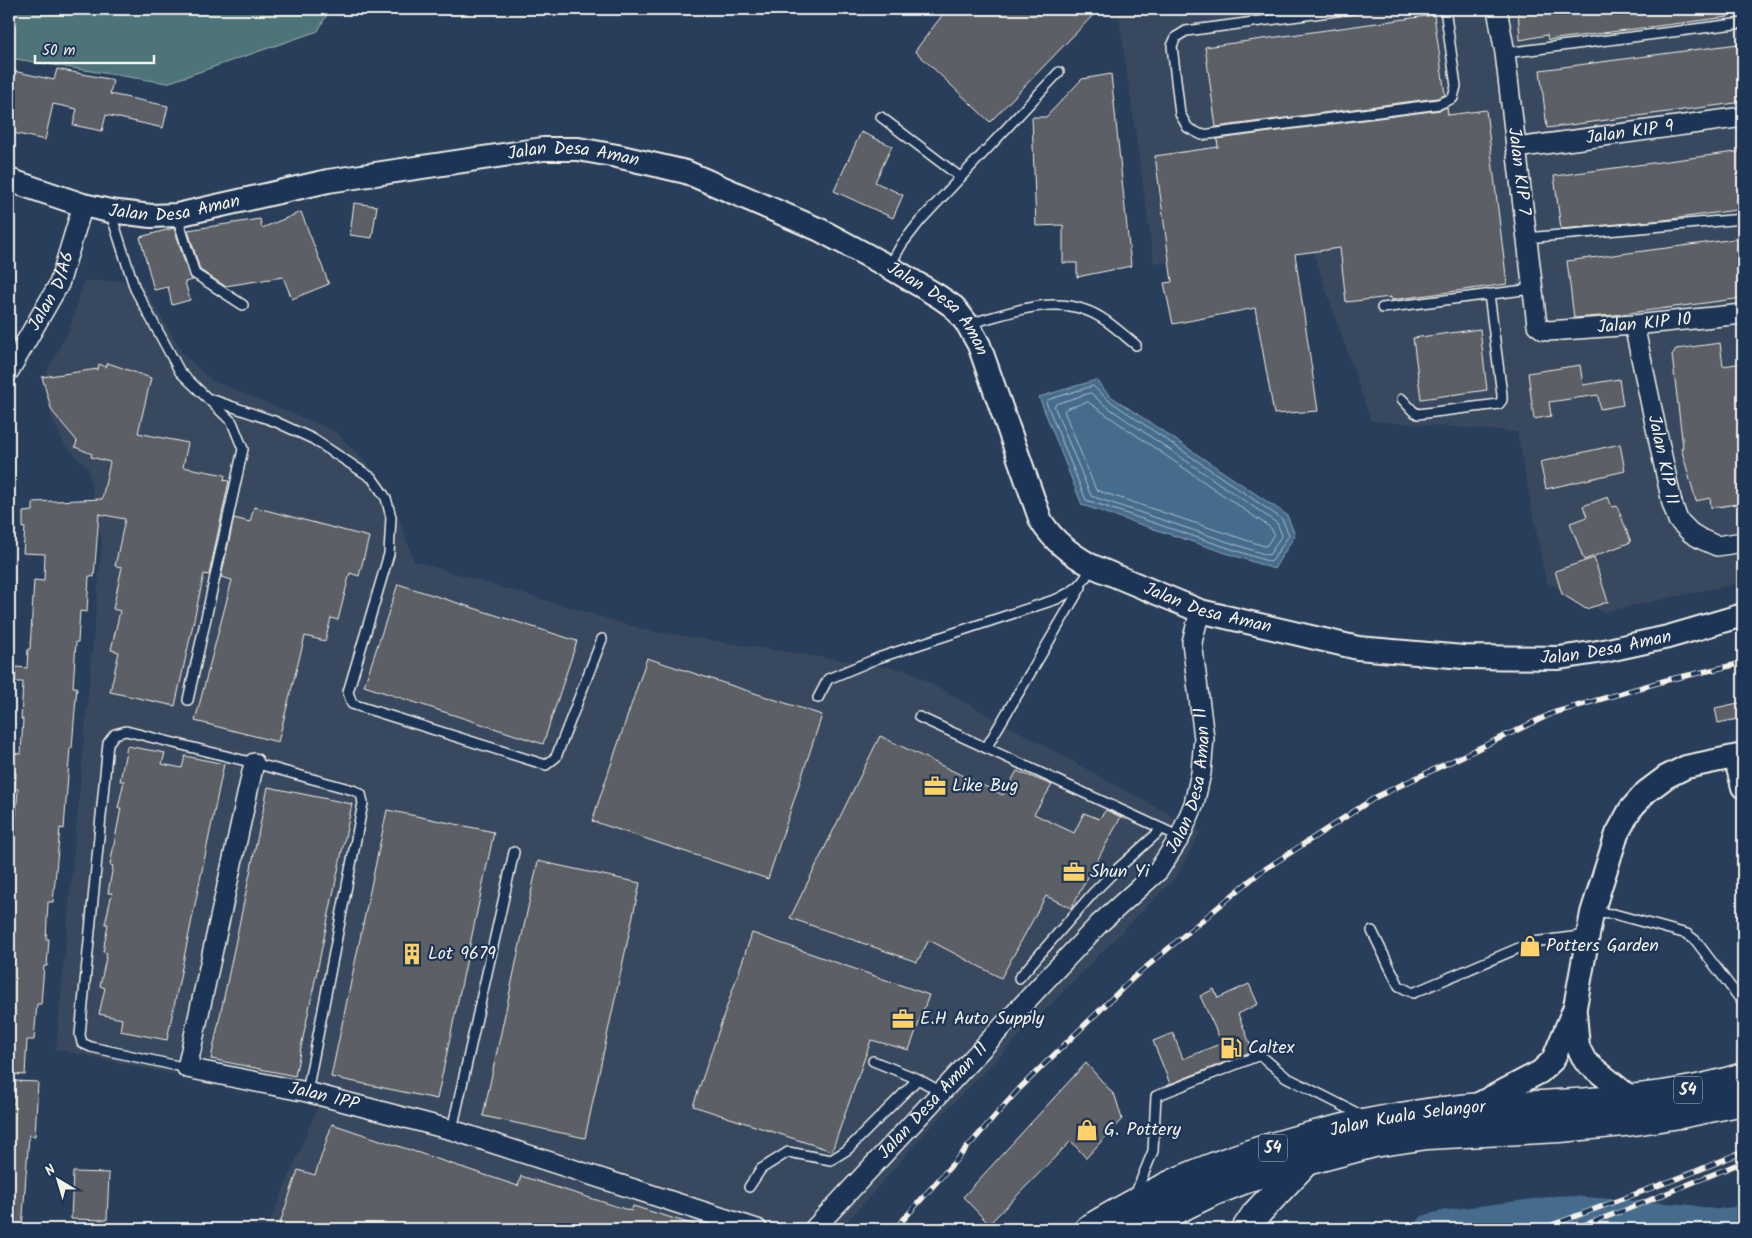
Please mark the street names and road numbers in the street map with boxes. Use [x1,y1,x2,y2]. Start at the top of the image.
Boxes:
street label: Jalan KIP 9 [1584,112,1676,153]
street label: Jalan KIP 7 [1499,126,1539,218]
street label: Jalan Desa Aman [506,134,642,175]
street label: Jalan Desa Aman [107,187,243,231]
street label: Jalan D/A6 [20,248,83,336]
street label: Jalan Desa Aman [881,254,996,360]
street label: Jalan KIP 10 [1596,305,1693,342]
street label: Jalan KIP 11 [1639,412,1687,508]
street label: Jalan Desa Aman [1139,575,1275,642]
street label: Jalan Desa Aman [1540,622,1674,673]
street label: Jalan Desa Aman 11 [1158,706,1219,860]
street label: Jalan Desa Aman 11 [871,1036,995,1166]
street label: Jalan IPP [286,1074,363,1120]
road number: 54 [1674,1076,1702,1104]
street label: Jalan Kuala Selangor [1327,1093,1487,1145]
road number: 54 [1259,1134,1287,1162]

